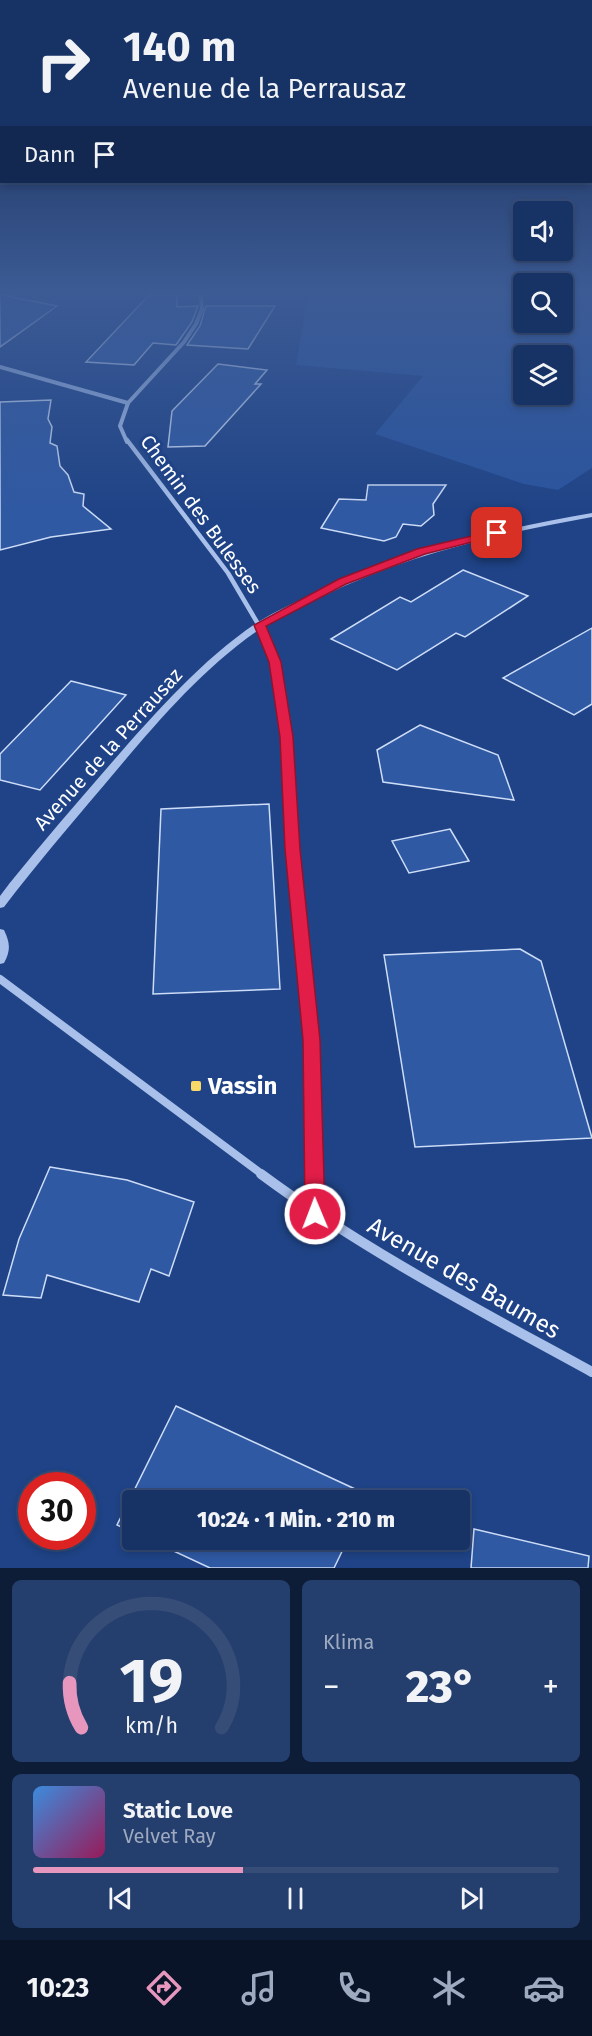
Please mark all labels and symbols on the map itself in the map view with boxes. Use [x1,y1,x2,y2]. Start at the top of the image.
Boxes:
street label: Chemin des Bulesses [135,430,267,598]
pin [471,507,522,558]
street label: Avenue de la Perrausaz [29,663,187,835]
place label: Vassin [207,1072,277,1100]
marker: Vassin [189,1079,203,1093]
position arrow [283,1182,347,1246]
street label: Avenue des Baumes [363,1212,565,1344]
speed limit sign: 30 [18,1472,96,1550]

